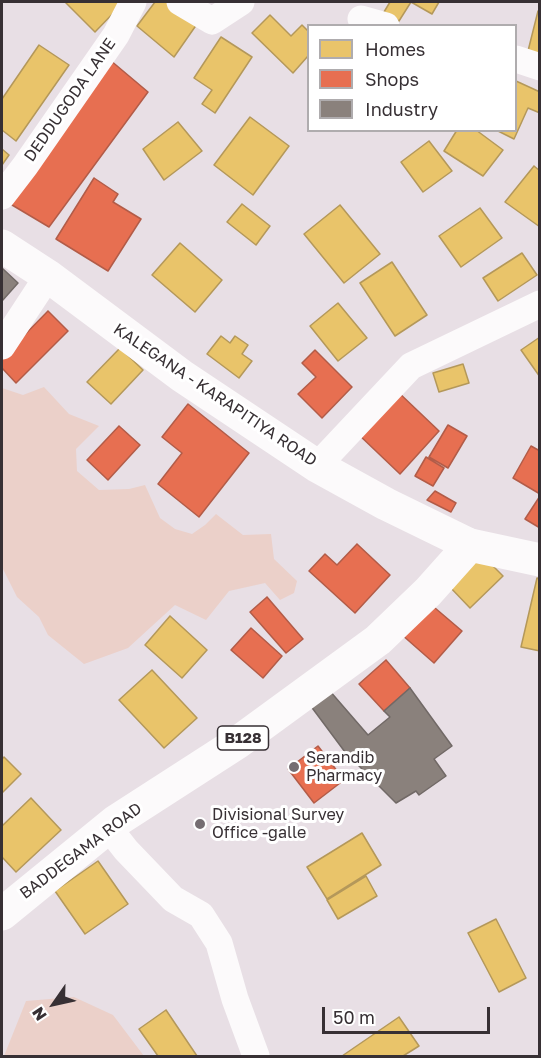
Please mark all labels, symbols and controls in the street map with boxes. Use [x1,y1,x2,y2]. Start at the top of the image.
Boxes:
legend [307,24,517,132]
street label: DEDDUGODA LANE [20,35,120,165]
text: Homes [365,38,425,60]
text: Shops [365,68,419,90]
text: Industry [365,98,438,120]
street label: KALEGANA - KARAPITIYA ROAD [110,320,320,470]
road number: B128 [218,726,268,750]
place label: Serandib Pharmacy [306,748,382,786]
marker: Serandib Pharmacy [287,760,301,774]
street label: BADDEGAMA ROAD [16,799,146,903]
place label: Divisional Survey Office -galle [212,805,344,843]
marker: Divisional Survey Office -galle [193,817,207,831]
north arrow [24,974,84,1034]
scale bar [325,995,493,1033]
text: N [27,1003,51,1025]
text: 50 m [333,1006,375,1028]

